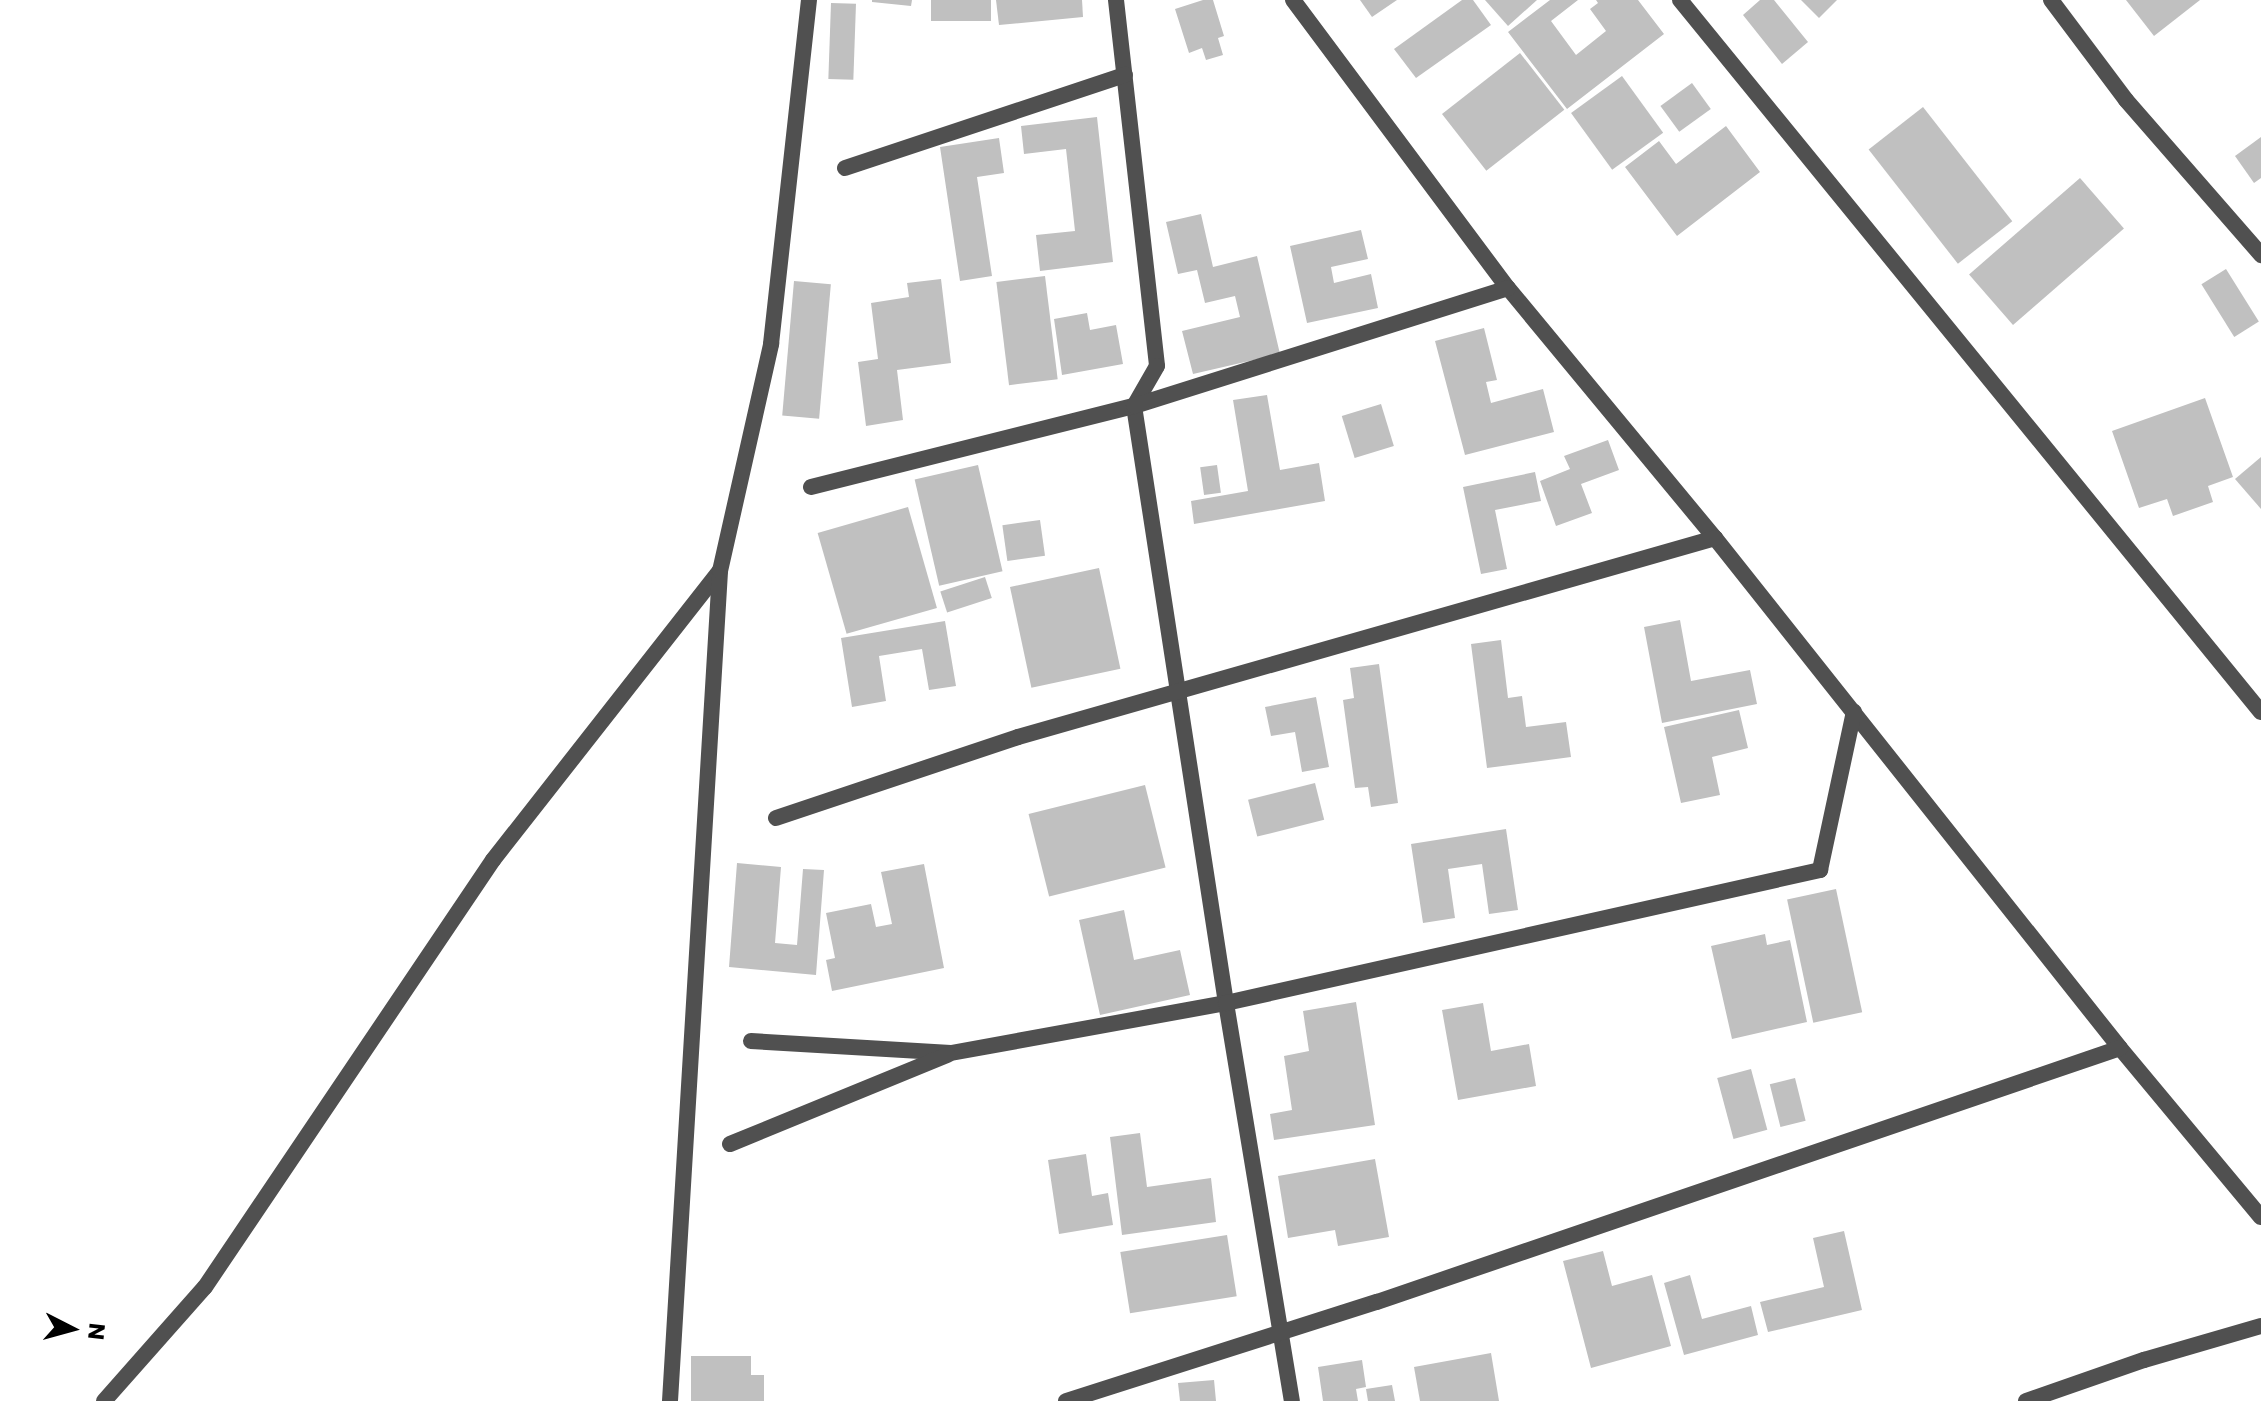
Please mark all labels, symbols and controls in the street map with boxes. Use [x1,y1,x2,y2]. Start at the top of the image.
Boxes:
north arrow [32,1289,112,1369]
text: N [80,1322,113,1341]

